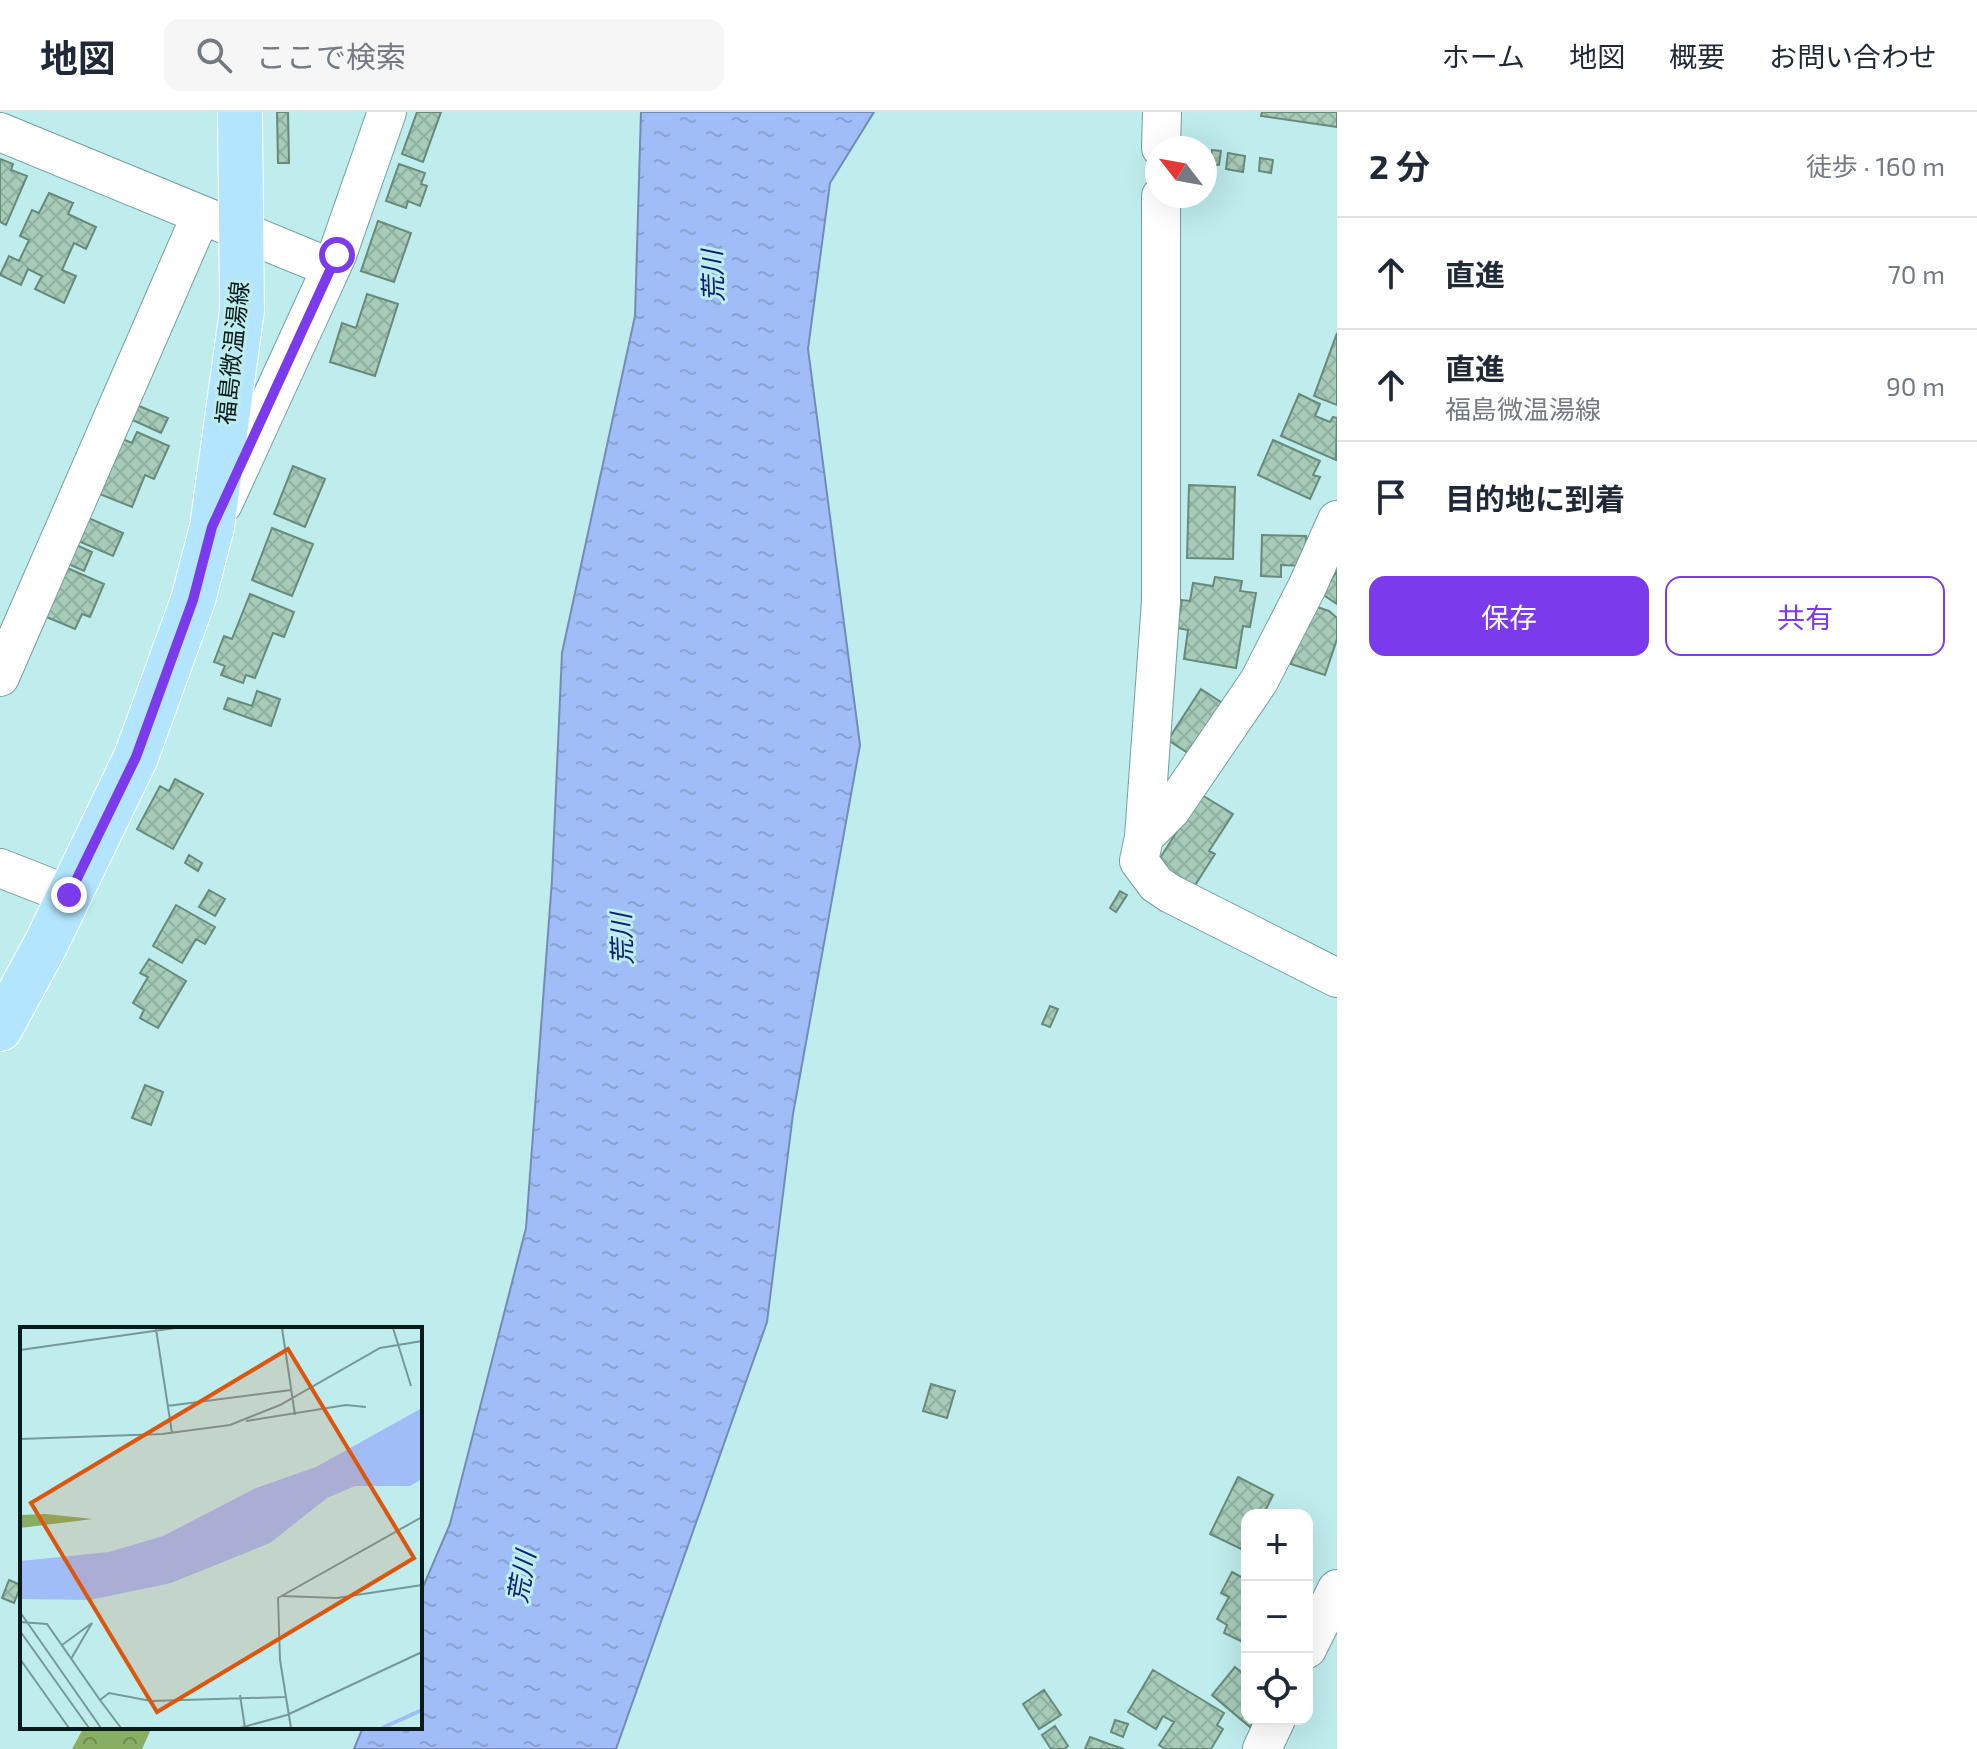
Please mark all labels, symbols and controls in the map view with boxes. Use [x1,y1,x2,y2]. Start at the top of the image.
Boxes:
search box [164,19,724,91]
icon: search [192,33,236,77]
text: 地図 [40,34,116,80]
text: ここで検索 [256,38,406,74]
text: ホーム [1442,39,1525,73]
text: 地図 [1569,39,1625,73]
text: 概要 [1669,39,1725,73]
text: お問い合わせ [1769,39,1937,73]
north arrow [1145,136,1217,208]
text: 2 分 [1369,145,1430,186]
text: 徒歩 · 160 m [1806,150,1945,181]
route start [319,237,355,273]
water label: 荒川 [695,247,728,303]
icon: ahead [1369,251,1413,295]
text: 直進 [1445,256,1505,292]
text: 70 m [1887,258,1945,289]
street label: 福島微温湯線 [210,280,253,426]
text: 直進 [1445,350,1505,386]
icon: ahead [1369,363,1413,407]
text: 90 m [1886,370,1945,401]
text: 福島微温湯線 [1445,393,1601,424]
icon: arrive [1369,475,1413,519]
text: 目的地に到着 [1445,480,1625,516]
button: 保存 [1369,576,1649,656]
button: 共有 [1665,576,1945,656]
route end [51,877,87,913]
water label: 荒川 [604,910,637,966]
inset map [20,1327,422,1729]
map controls [1241,1509,1313,1725]
button: + [1241,1509,1313,1581]
water label: 荒川 [501,1545,541,1605]
button: − [1241,1581,1313,1653]
button: locate [1241,1653,1313,1725]

